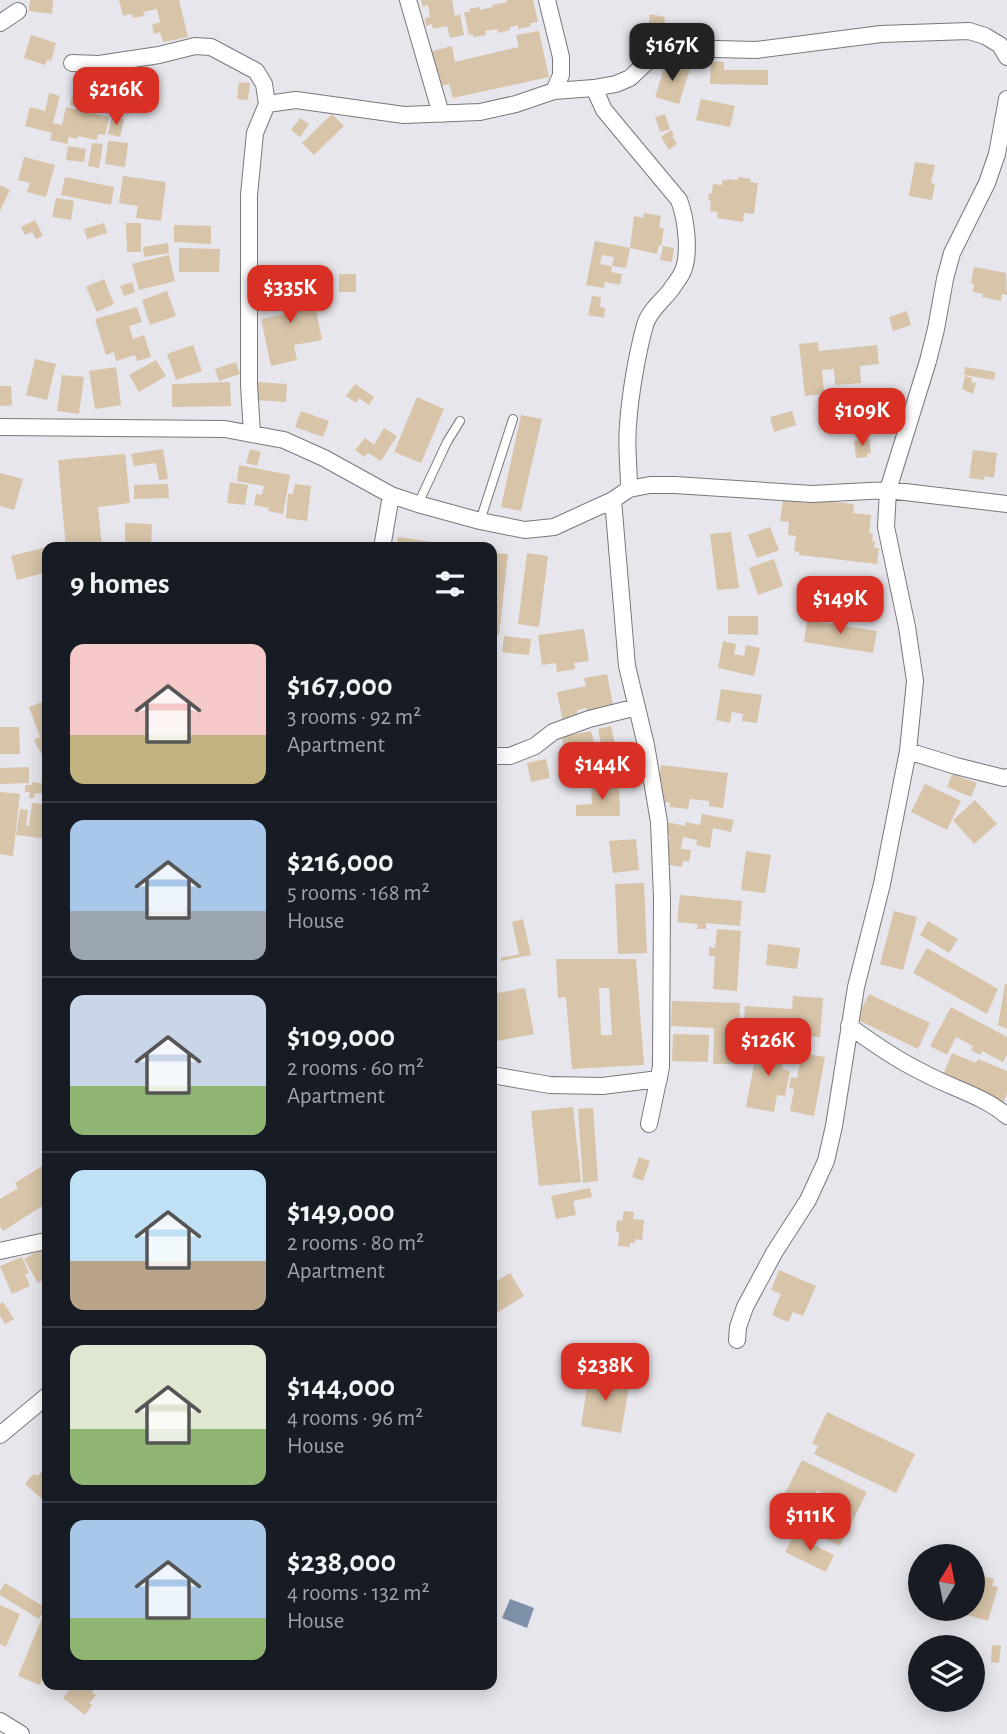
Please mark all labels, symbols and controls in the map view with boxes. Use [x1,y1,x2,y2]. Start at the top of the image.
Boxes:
pin: $167K [623,24,721,83]
text: $167K [645,34,699,57]
pin: $216K [67,68,165,127]
text: $216K [89,78,143,101]
pin: $335K [241,266,339,325]
text: $335K [263,276,317,299]
pin: $109K [813,388,911,448]
text: $109K [834,399,890,422]
icon: filters [431,565,469,603]
text: 9 homes [70,569,170,599]
pin: $149K [791,576,889,636]
text: $149K [813,587,867,610]
text: $167,000 [287,671,393,701]
icon: home [126,672,210,756]
text: 3 rooms · 92 m² [287,706,421,729]
text: Apartment [287,734,385,757]
pin: $144K [553,742,651,802]
text: $144K [574,753,630,776]
text: $216,000 [287,847,394,877]
icon: home [126,848,210,932]
text: 5 rooms · 168 m² [287,882,430,905]
text: House [287,910,344,933]
pin: $126K [719,1018,817,1078]
text: $109,000 [287,1022,395,1052]
icon: home [126,1023,210,1107]
text: $126K [741,1029,795,1052]
text: 2 rooms · 60 m² [287,1057,424,1080]
text: Apartment [287,1085,385,1108]
text: $149,000 [287,1197,395,1227]
icon: home [126,1198,210,1282]
text: 2 rooms · 80 m² [287,1232,424,1255]
text: Apartment [287,1260,385,1283]
pin: $238K [556,1344,654,1403]
text: $238K [577,1354,633,1377]
text: $144,000 [287,1372,395,1402]
icon: home [126,1373,210,1457]
text: 4 rooms · 96 m² [287,1407,423,1430]
text: House [287,1435,344,1458]
pin: $111K [761,1494,859,1553]
text: $111K [786,1504,834,1527]
north arrow [908,1544,985,1620]
map controls [908,1544,985,1712]
text: $238,000 [287,1547,396,1577]
icon: home [126,1548,210,1632]
text: 4 rooms · 132 m² [287,1582,429,1605]
text: House [287,1610,344,1633]
button: layers [908,1635,985,1712]

